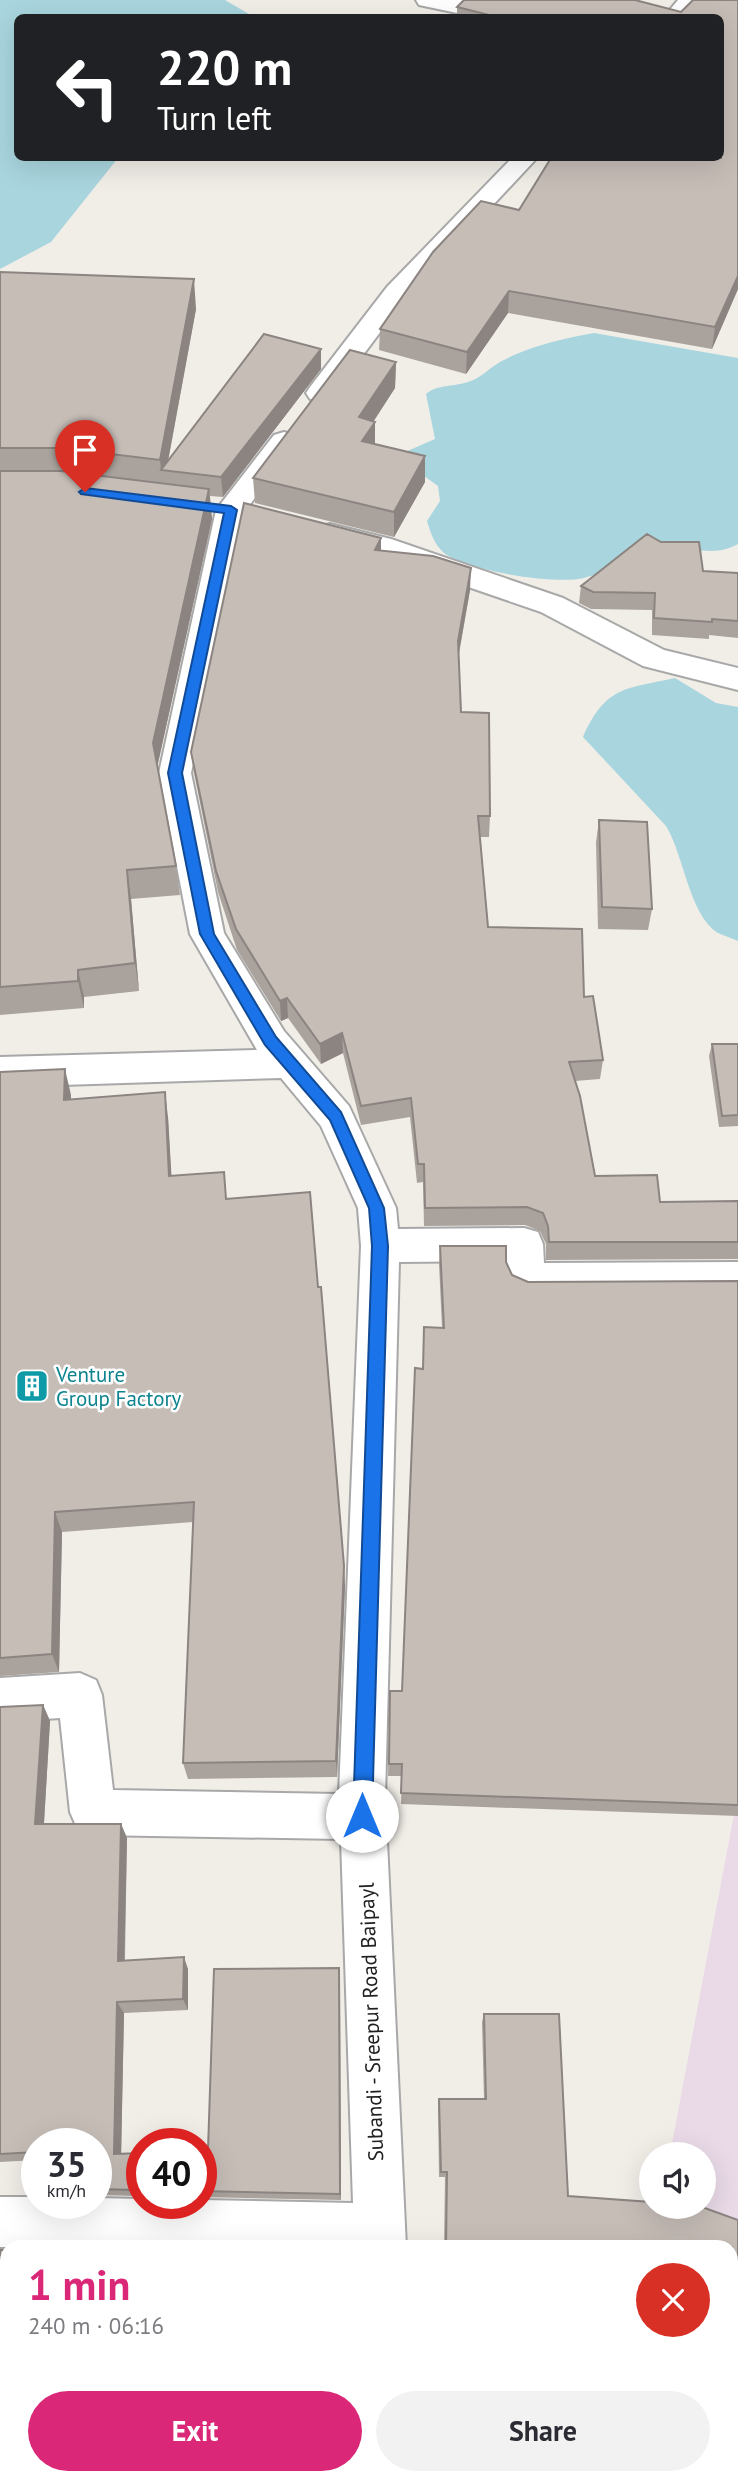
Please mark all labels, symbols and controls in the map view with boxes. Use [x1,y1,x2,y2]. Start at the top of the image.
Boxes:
text: 220 m [157,35,292,99]
icon: left [42,42,133,133]
text: Turn left [157,97,272,139]
pin [55,420,115,492]
icon: arrive [66,431,104,469]
place label: Venture Group Factory [55,1361,182,1412]
building icon: Venture Group Factory [13,1367,51,1405]
position arrow [325,1779,399,1853]
street label: Subandi - Sreepur Road Baipayl [353,1882,389,2162]
speed limit sign: 40 [126,2128,217,2219]
text: 35 [47,2141,86,2187]
map controls [639,2142,716,2219]
button: sound [639,2142,716,2219]
text: km/h [47,2179,86,2202]
text: 1 min [28,2257,130,2312]
button: close [636,2263,710,2337]
text: 240 m · 06:16 [28,2311,164,2340]
button: Exit [28,2391,362,2471]
button: Share [376,2391,710,2471]

